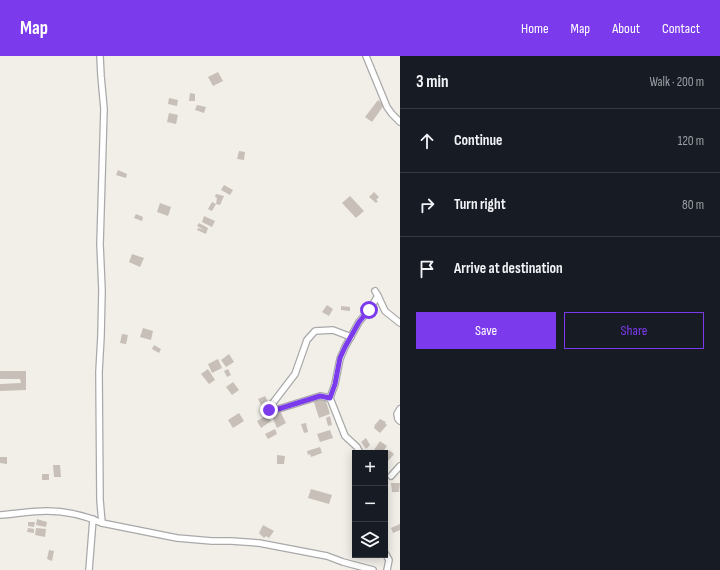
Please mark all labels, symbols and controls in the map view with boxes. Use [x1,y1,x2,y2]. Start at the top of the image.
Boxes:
text: Map [20,17,48,40]
text: Home [521,20,549,37]
text: Map [571,20,590,37]
text: About [612,20,640,37]
text: Contact [662,20,700,37]
text: 3 min [416,72,449,92]
text: Walk · 200 m [649,74,704,90]
icon: ahead [416,130,438,152]
text: Continue [454,131,503,150]
text: 120 m [678,133,704,149]
icon: right [416,194,438,216]
text: Turn right [454,195,506,214]
text: 80 m [682,197,704,213]
icon: arrive [416,258,438,280]
text: Arrive at destination [454,259,563,278]
route start [360,301,378,319]
button: Save [416,312,556,349]
button: Share [564,312,704,349]
route end [260,401,278,419]
map controls [352,450,388,558]
button: + [352,450,388,486]
button: − [352,486,388,522]
button: layers [352,522,388,558]

